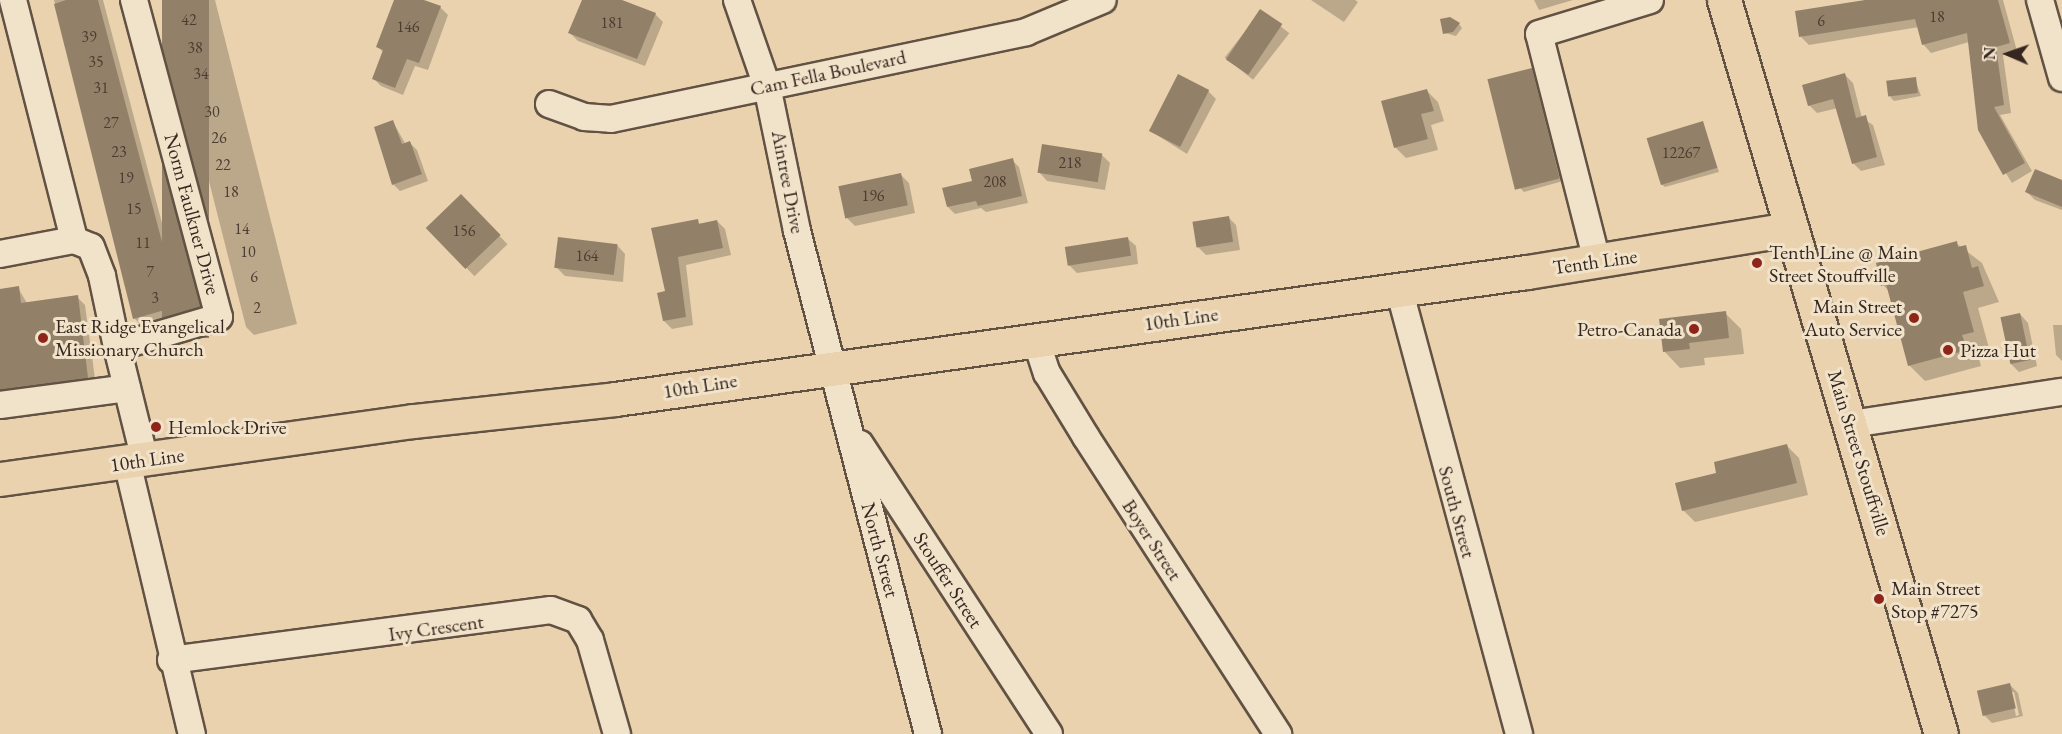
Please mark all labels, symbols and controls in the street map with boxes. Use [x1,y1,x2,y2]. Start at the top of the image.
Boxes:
house number: 18 [1929,7,1945,27]
house number: 42 [181,10,197,30]
house number: 6 [1817,11,1825,31]
house number: 181 [600,13,624,33]
house number: 146 [396,17,420,37]
north arrow [1978,24,2038,84]
house number: 39 [81,27,97,47]
house number: 38 [187,38,203,58]
street label: Cam Fella Boulevard [748,45,908,101]
text: N [1979,47,2000,60]
house number: 35 [88,52,104,72]
house number: 34 [193,64,209,84]
house number: 31 [93,78,109,98]
house number: 30 [204,102,220,122]
house number: 27 [103,113,119,133]
house number: 26 [211,128,227,148]
street label: Aintree Drive [766,128,810,236]
street label: Norm Faulkner Drive [159,131,225,297]
house number: 23 [111,142,127,162]
house number: 12267 [1662,143,1700,163]
house number: 218 [1058,153,1082,173]
house number: 22 [215,155,231,175]
house number: 19 [118,168,134,188]
house number: 208 [983,172,1007,192]
house number: 18 [223,182,239,202]
house number: 196 [861,186,885,206]
house number: 15 [126,199,142,219]
house number: 14 [234,219,250,239]
house number: 156 [452,221,476,241]
house number: 11 [135,233,151,253]
place label: Tenth Line @ Main Street Stouffville [1769,240,1918,287]
house number: 10 [240,242,256,262]
street label: Tenth Line [1551,244,1639,280]
house number: 164 [575,246,599,266]
marker: Tenth Line @ Main Street Stouffville [1750,256,1764,270]
house number: 7 [146,262,154,282]
house number: 6 [250,267,258,287]
house number: 3 [151,288,159,308]
place label: Main Street Auto Service [1804,294,1902,341]
house number: 2 [253,298,261,318]
street label: 10th Line [1142,302,1220,336]
marker: Main Street Auto Service [1907,311,1921,325]
place label: East Ridge Evangelical Missionary Church [55,314,225,361]
place label: Petro-Canada [1577,317,1682,341]
marker: Petro-Canada [1687,322,1701,336]
marker: East Ridge Evangelical Missionary Church [36,331,50,345]
place label: Pizza Hut [1960,338,2036,362]
marker: Pizza Hut [1941,343,1955,357]
street label: Main Street Stouffville [1822,367,1896,539]
street label: 10th Line [661,368,739,404]
place label: Hemlock Drive [168,415,286,439]
marker: Hemlock Drive [149,420,163,434]
street label: 10th Line [108,443,186,477]
street label: South Street [1433,463,1481,561]
street label: Boyer Street [1117,495,1187,585]
street label: North Street [856,500,904,600]
street label: Stouffer Street [908,528,988,632]
place label: Main Street Stop #7275 [1891,576,1980,623]
marker: Main Street Stop #7275 [1872,592,1886,606]
street label: Ivy Crescent [387,609,485,647]

